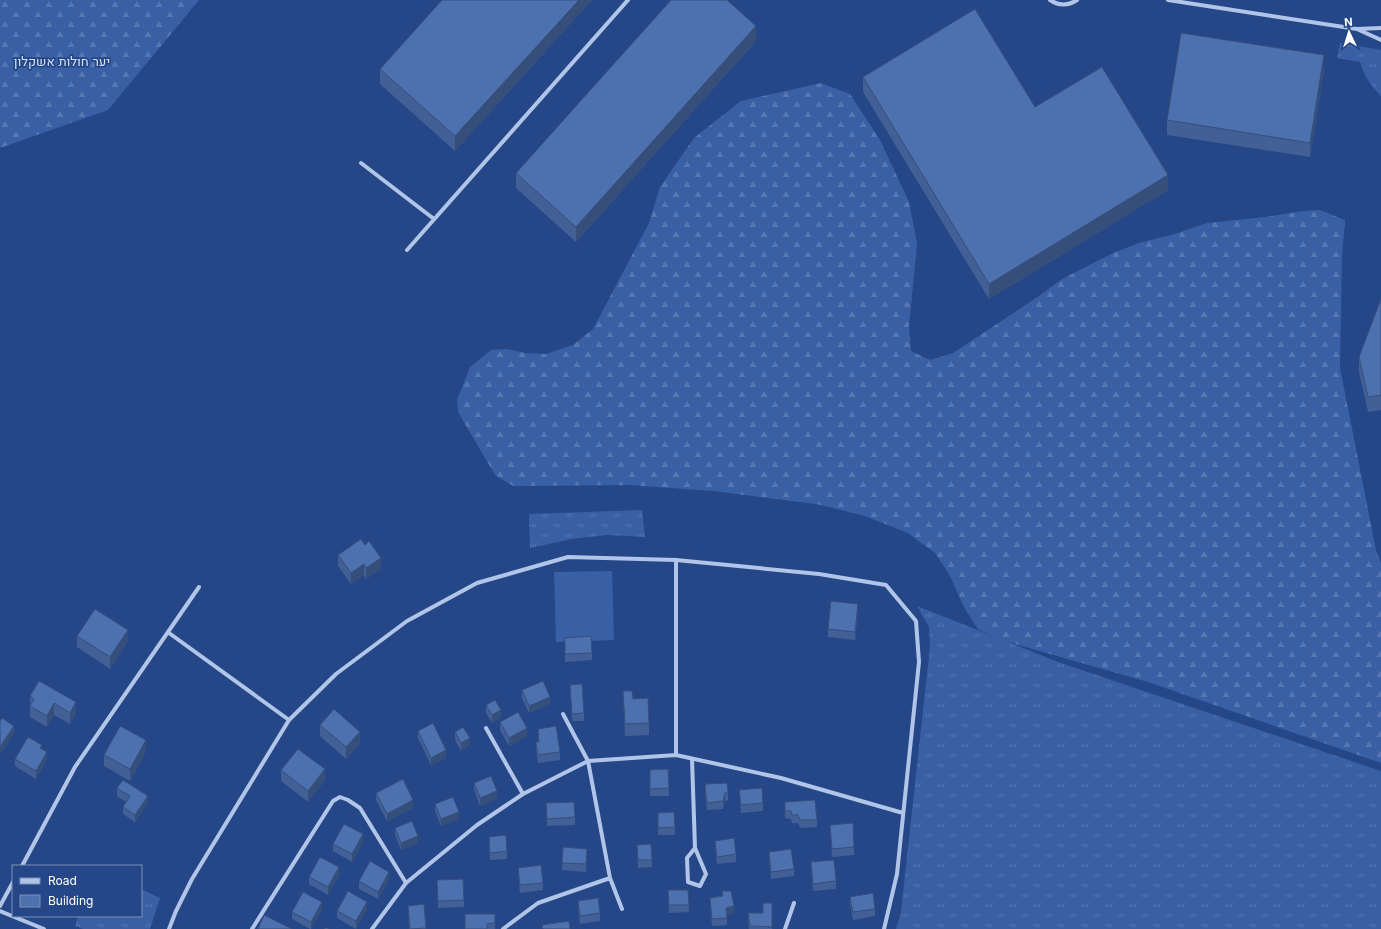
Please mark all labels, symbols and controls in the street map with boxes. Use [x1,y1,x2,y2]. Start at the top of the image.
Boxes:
north arrow [1329,12,1369,52]
text: N [1344,15,1353,29]
park label: יער חולות אשקלון [14,53,110,69]
legend [12,865,142,917]
text: Road [48,873,77,888]
text: Building [48,893,93,908]

